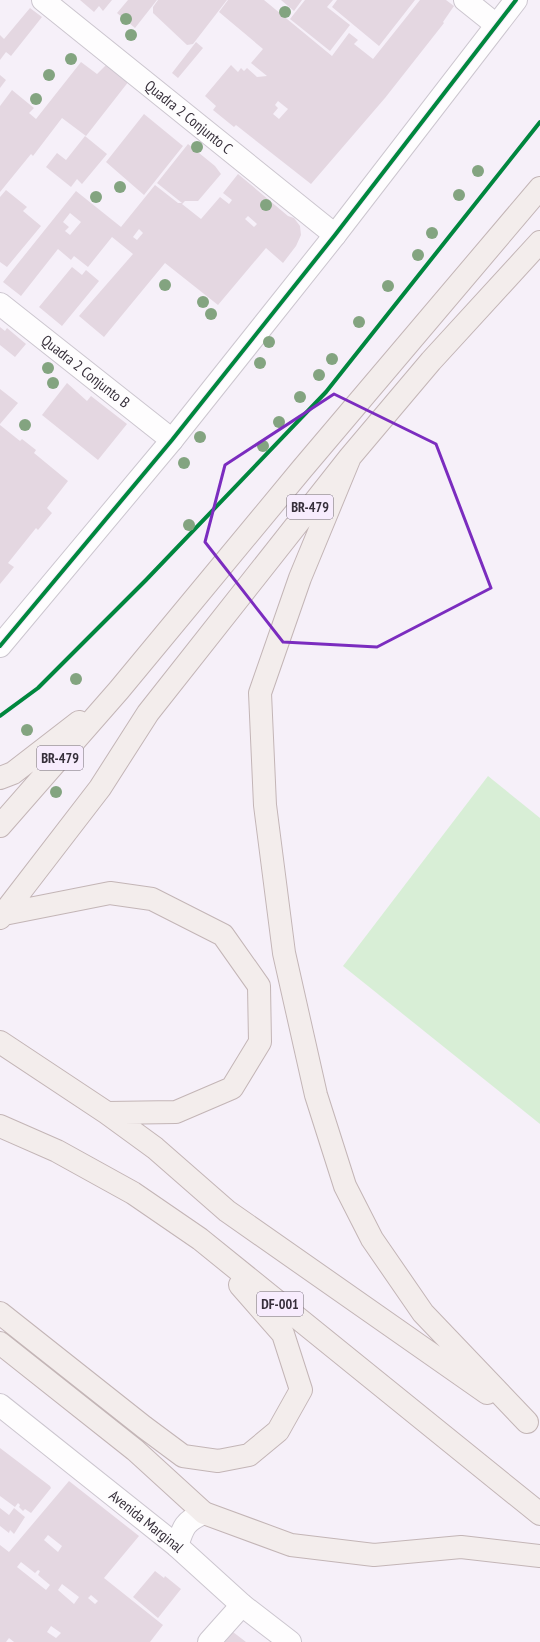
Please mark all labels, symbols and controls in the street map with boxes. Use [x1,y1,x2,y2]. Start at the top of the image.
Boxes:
street label: Quadra 2 Conjunto C [141,76,237,158]
street label: Quadra 2 Conjunto B [38,331,134,412]
road number: BR-479 [287,495,333,519]
road number: BR-479 [37,746,83,770]
road number: DF-001 [257,1292,303,1316]
street label: Avenida Marginal [106,1486,188,1557]

